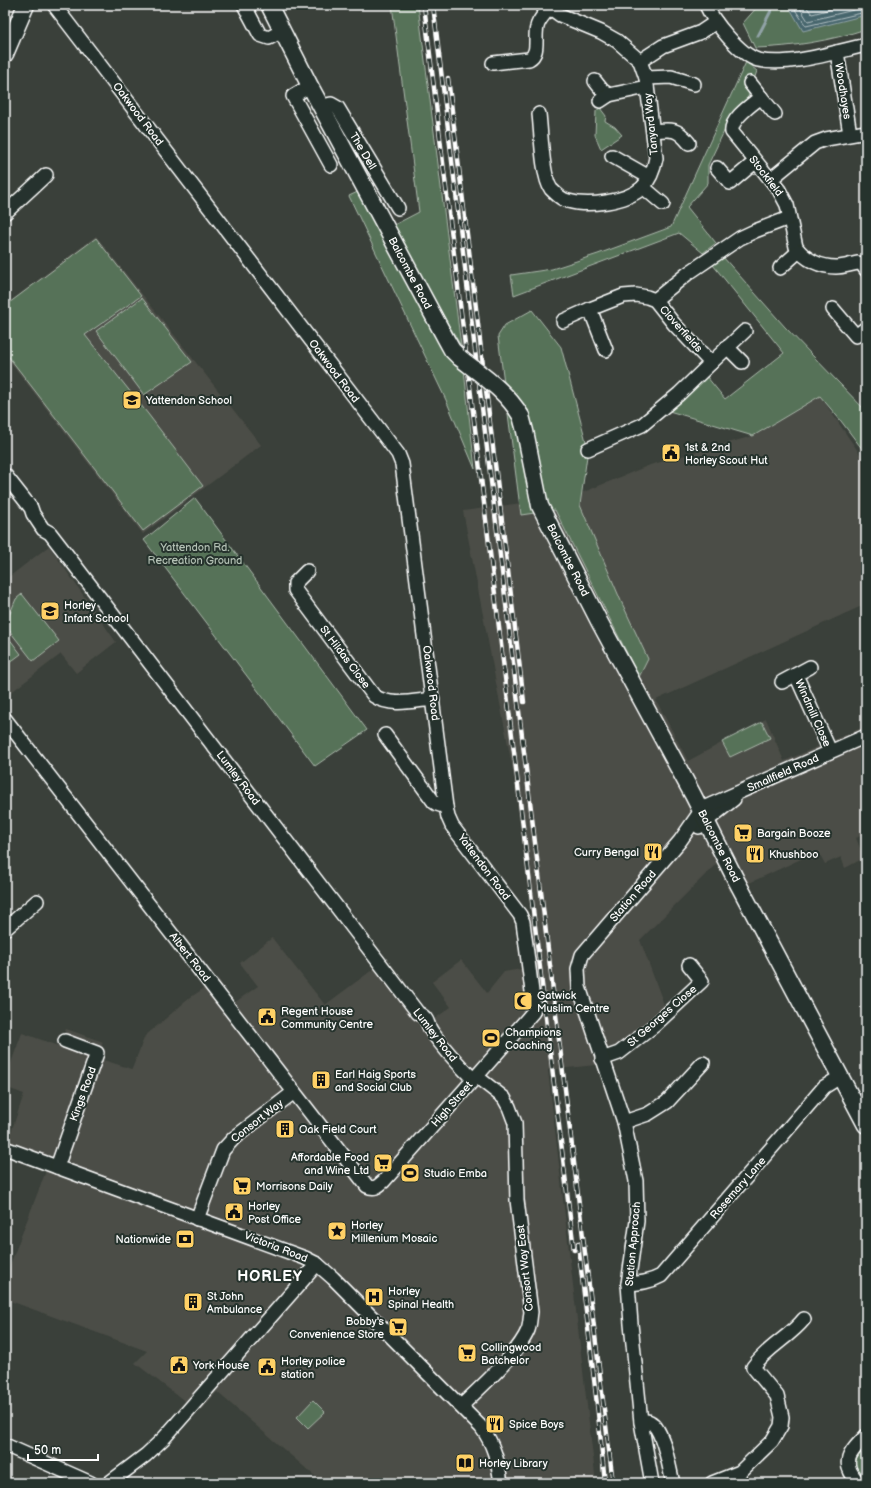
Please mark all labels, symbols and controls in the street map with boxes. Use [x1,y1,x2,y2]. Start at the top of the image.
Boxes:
street label: Woodhayes [832,62,854,121]
street label: Oakwood Road [110,80,166,148]
street label: Tanyard Way [641,92,661,156]
street label: The Dell [347,130,379,172]
street label: Stockfield [746,153,786,199]
street label: Balcombe Road [386,235,434,311]
street label: Cloverfields [657,303,706,355]
street label: Oakwood Road [306,337,362,405]
school or university icon: Yattendon School [121,389,143,411]
place label: Yattendon School [145,394,232,407]
place label: 1st & 2nd Horley Scout Hut [685,441,768,467]
public building icon: 1st & 2nd Horley Scout Hut [660,442,682,464]
street label: Balcombe Road [544,522,592,598]
park label: Yattendon Rd. Recreation Ground [148,541,242,567]
place label: Horley Infant School [64,599,129,625]
school or university icon: Horley Infant School [39,600,61,622]
street label: St Hildas Close [317,623,373,691]
street label: Oakwood Road [420,645,442,721]
street label: Windmill Close [792,677,834,749]
street label: Lumley Road [213,748,263,808]
street label: Smallfield Road [745,751,821,795]
street label: Balcombe Road [695,808,743,884]
supermarket icon: Bargain Booze [732,822,754,844]
place label: Bargain Booze [757,827,831,840]
street label: Yattendon Road [454,831,513,903]
restaurant icon: Curry Bengal [642,841,664,863]
restaurant icon: Khushboo [744,843,766,865]
place label: Curry Bengal [574,846,639,859]
place label: Khushboo [769,848,819,861]
street label: Station Road [607,868,659,924]
street label: Albert Road [167,930,213,984]
street label: St Georges Close [625,982,700,1050]
place label: Gatwick Muslim Centre [537,989,610,1015]
mosque icon: Gatwick Muslim Centre [512,990,534,1012]
place label: Regent House Community Centre [281,1005,373,1031]
public building icon: Regent House Community Centre [256,1006,278,1028]
street label: Lumley Road [410,1006,460,1064]
place label: Champions Coaching [505,1026,562,1052]
sports icon: Champions Coaching [480,1027,502,1049]
street label: Kings Road [67,1065,99,1123]
place label: Earl Haig Sports and Social Club [335,1068,416,1094]
building icon: Earl Haig Sports and Social Club [310,1069,332,1091]
street label: High Street [429,1078,476,1129]
street label: Consort Way [228,1097,286,1145]
building icon: Oak Field Court [274,1118,296,1140]
place label: Oak Field Court [299,1123,377,1136]
place label: Affordable Food and Wine Ltd [291,1151,369,1177]
supermarket icon: Affordable Food and Wine Ltd [372,1152,394,1174]
street label: Rosemary Lane [707,1154,769,1222]
sports icon: Studio Emba [399,1162,421,1184]
place label: Studio Emba [424,1167,487,1180]
supermarket icon: Morrisons Daily [231,1175,253,1197]
place label: Morrisons Daily [256,1180,333,1193]
place label: Horley Post Office [248,1200,302,1226]
public building icon: Horley Post Office [223,1201,245,1223]
street label: Station Approach [623,1201,643,1287]
place label: Horley Millenium Mosaic [351,1219,437,1245]
place icon: Horley Millenium Mosaic [326,1220,348,1242]
street label: Consort Way East [514,1223,536,1312]
bank icon: Nationwide [174,1228,196,1250]
street label: Victoria Road [242,1229,310,1265]
place label: Nationwide [115,1233,171,1246]
district label: HORLEY [237,1267,303,1286]
place label: Horley Spinal Health [388,1285,454,1311]
hospital icon: Horley Spinal Health [363,1286,385,1308]
place label: St John Ambulance [207,1290,263,1316]
building icon: St John Ambulance [182,1291,204,1313]
place label: Bobby's Convenience Store [289,1315,385,1341]
supermarket icon: Bobby's Convenience Store [387,1316,409,1338]
place label: Collingwood Batchelor [481,1341,541,1367]
supermarket icon: Collingwood Batchelor [456,1342,478,1364]
public building icon: York House [168,1354,190,1376]
place label: Horley police station [281,1355,346,1381]
public building icon: Horley police station [256,1356,278,1378]
place label: York House [192,1359,250,1372]
restaurant icon: Spice Boys [484,1413,506,1435]
place label: Spice Boys [509,1418,564,1431]
scale bar [28,1436,98,1462]
text: 50 m [34,1443,61,1458]
library icon: Horley Library [454,1452,476,1474]
place label: Horley Library [479,1457,548,1470]

